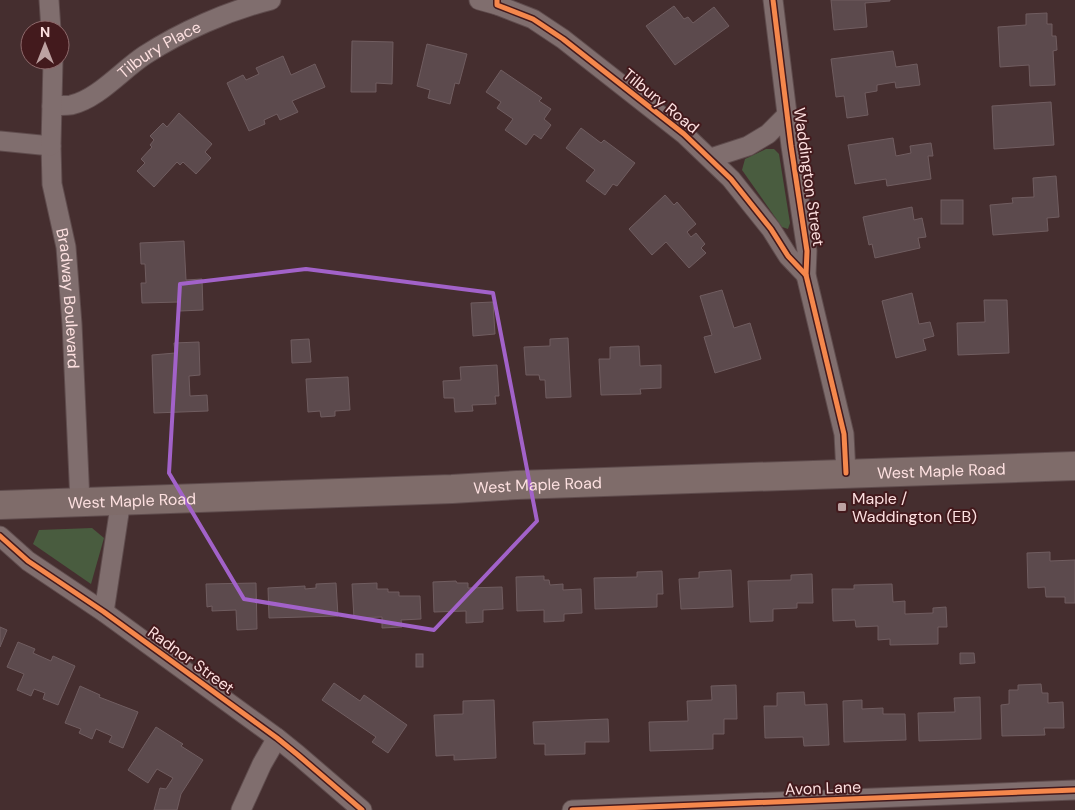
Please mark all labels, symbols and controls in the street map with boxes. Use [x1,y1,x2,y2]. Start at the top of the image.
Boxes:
street label: Tilbury Place [113,16,204,83]
north arrow [20,20,70,70]
text: N [40,23,50,41]
street label: Tilbury Road [619,64,703,138]
street label: Waddington Street [789,106,829,248]
street label: Bradway Boulevard [52,226,84,369]
street label: West Maple Road [877,458,1006,483]
street label: West Maple Road [473,472,602,498]
street label: West Maple Road [67,488,196,513]
place label: Maple / Waddington (EB) [852,488,977,527]
marker: Maple / Waddington (EB) [836,501,848,513]
street label: Radnor Street [143,621,239,699]
street label: Avon Lane [785,776,861,800]

